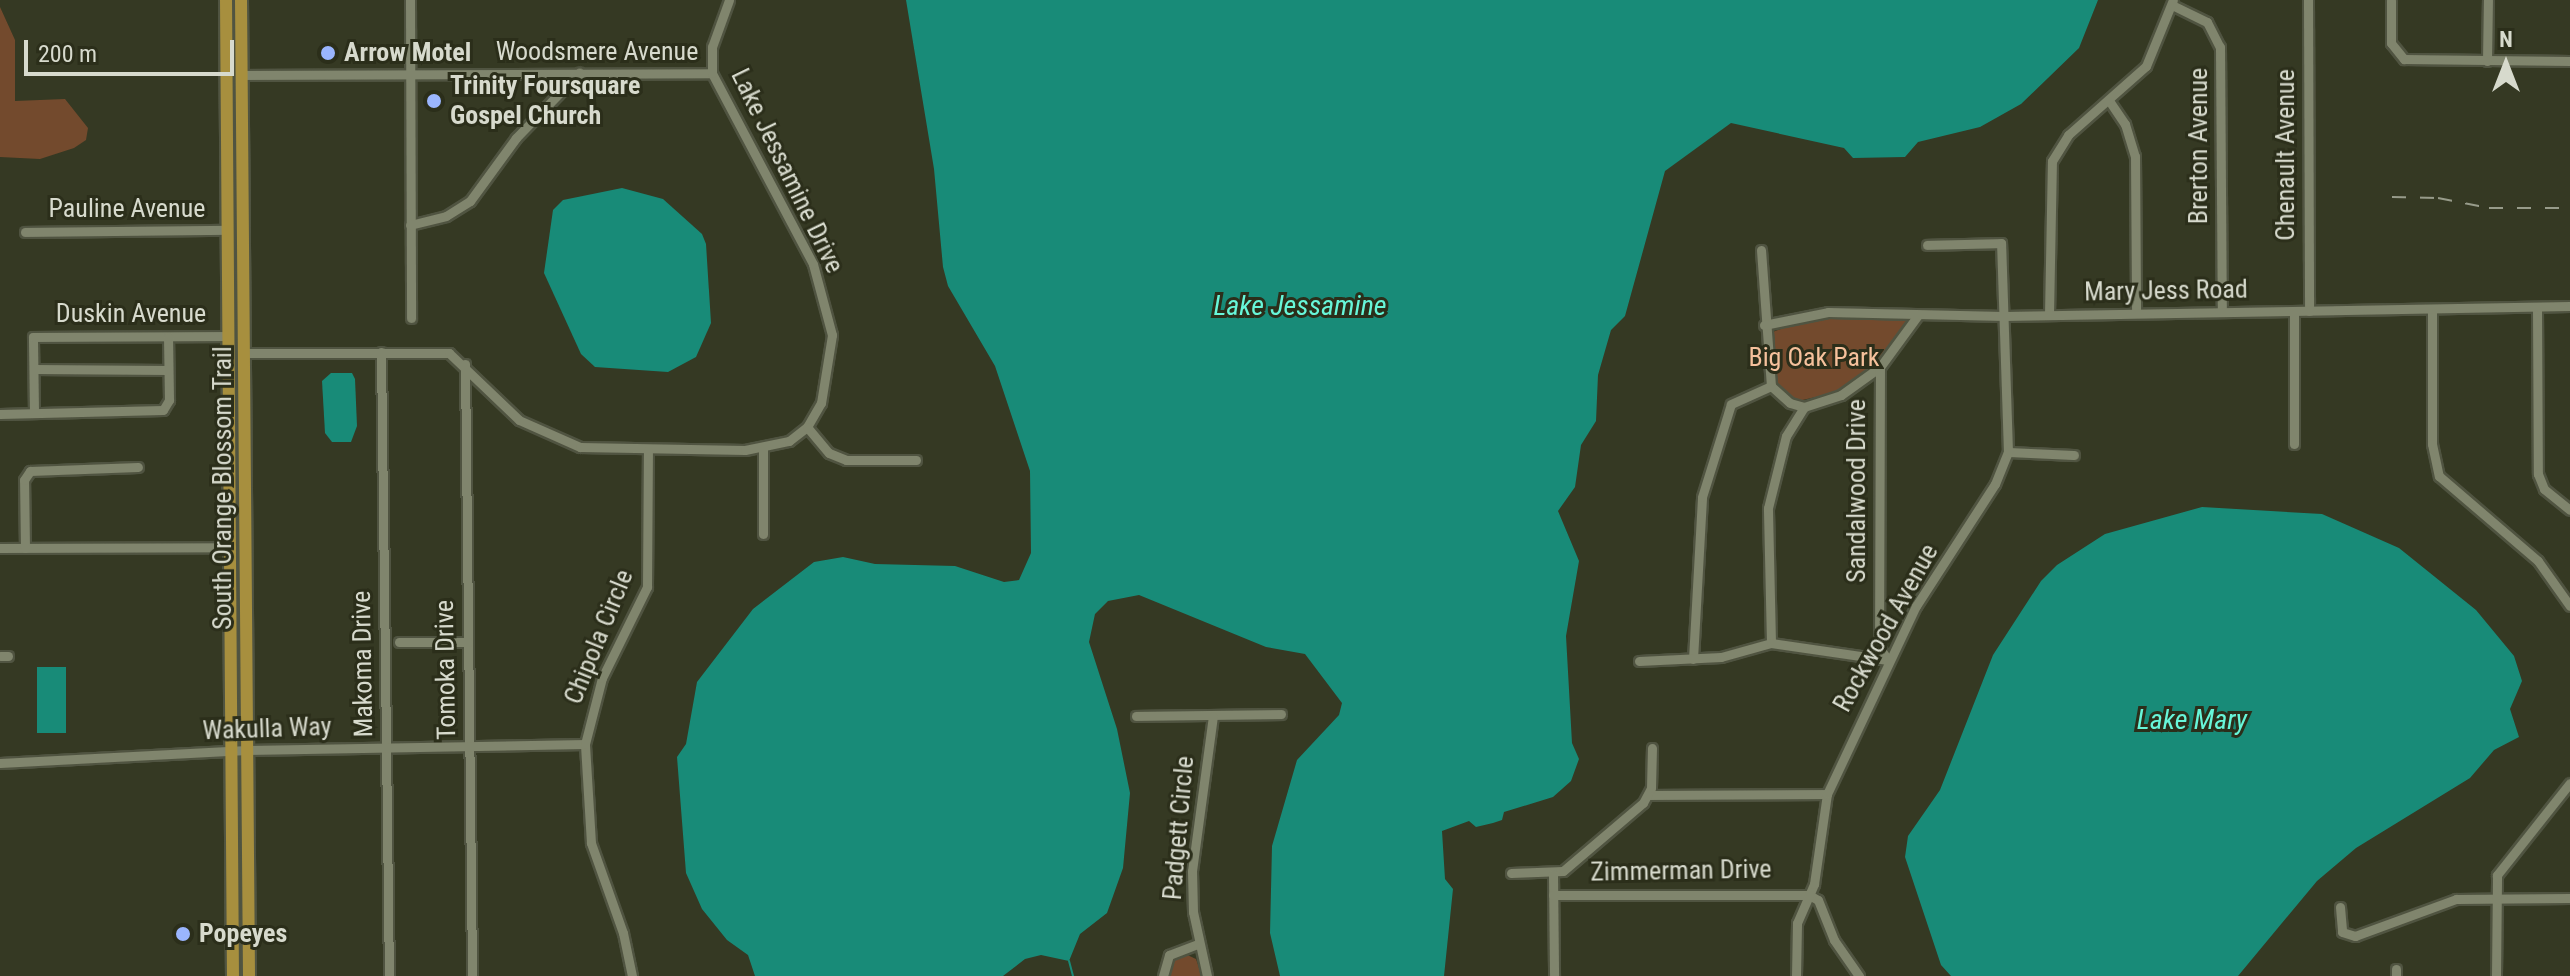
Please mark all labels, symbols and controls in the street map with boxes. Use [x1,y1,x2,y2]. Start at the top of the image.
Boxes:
scale bar [28,24,238,74]
north arrow [2466,24,2546,104]
text: N [2499,27,2513,52]
street label: Woodsmere Avenue [496,36,698,68]
place label: Arrow Motel [344,37,471,69]
text: 200 m [38,40,97,68]
marker: Arrow Motel [319,44,337,62]
street label: Lake Jessamine Drive [724,64,850,278]
street label: Brerton Avenue [2183,68,2215,224]
street label: Chenault Avenue [2270,69,2302,241]
place label: Trinity Foursquare Gospel Church [450,70,640,132]
marker: Trinity Foursquare Gospel Church [425,92,443,110]
street label: Pauline Avenue [49,193,205,225]
street label: Mary Jess Road [2084,274,2248,308]
water label: Lake Jessamine [1213,289,1387,323]
street label: Duskin Avenue [56,298,206,330]
park label: Big Oak Park [1748,342,1880,374]
street label: South Orange Blossom Trail [207,346,239,630]
street label: Sandalwood Drive [1841,399,1873,583]
street label: Rockwood Avenue [1827,539,1945,717]
street label: Chipola Circle [558,565,640,709]
street label: Makoma Drive [346,590,380,738]
street label: Tomoka Drive [429,600,463,740]
water label: Lake Mary [2137,703,2247,737]
street label: Wakulla Way [202,711,332,747]
street label: Padgett Circle [1157,755,1201,901]
street label: Zimmerman Drive [1590,854,1772,888]
place label: Popeyes [199,918,287,950]
marker: Popeyes [174,925,192,943]

